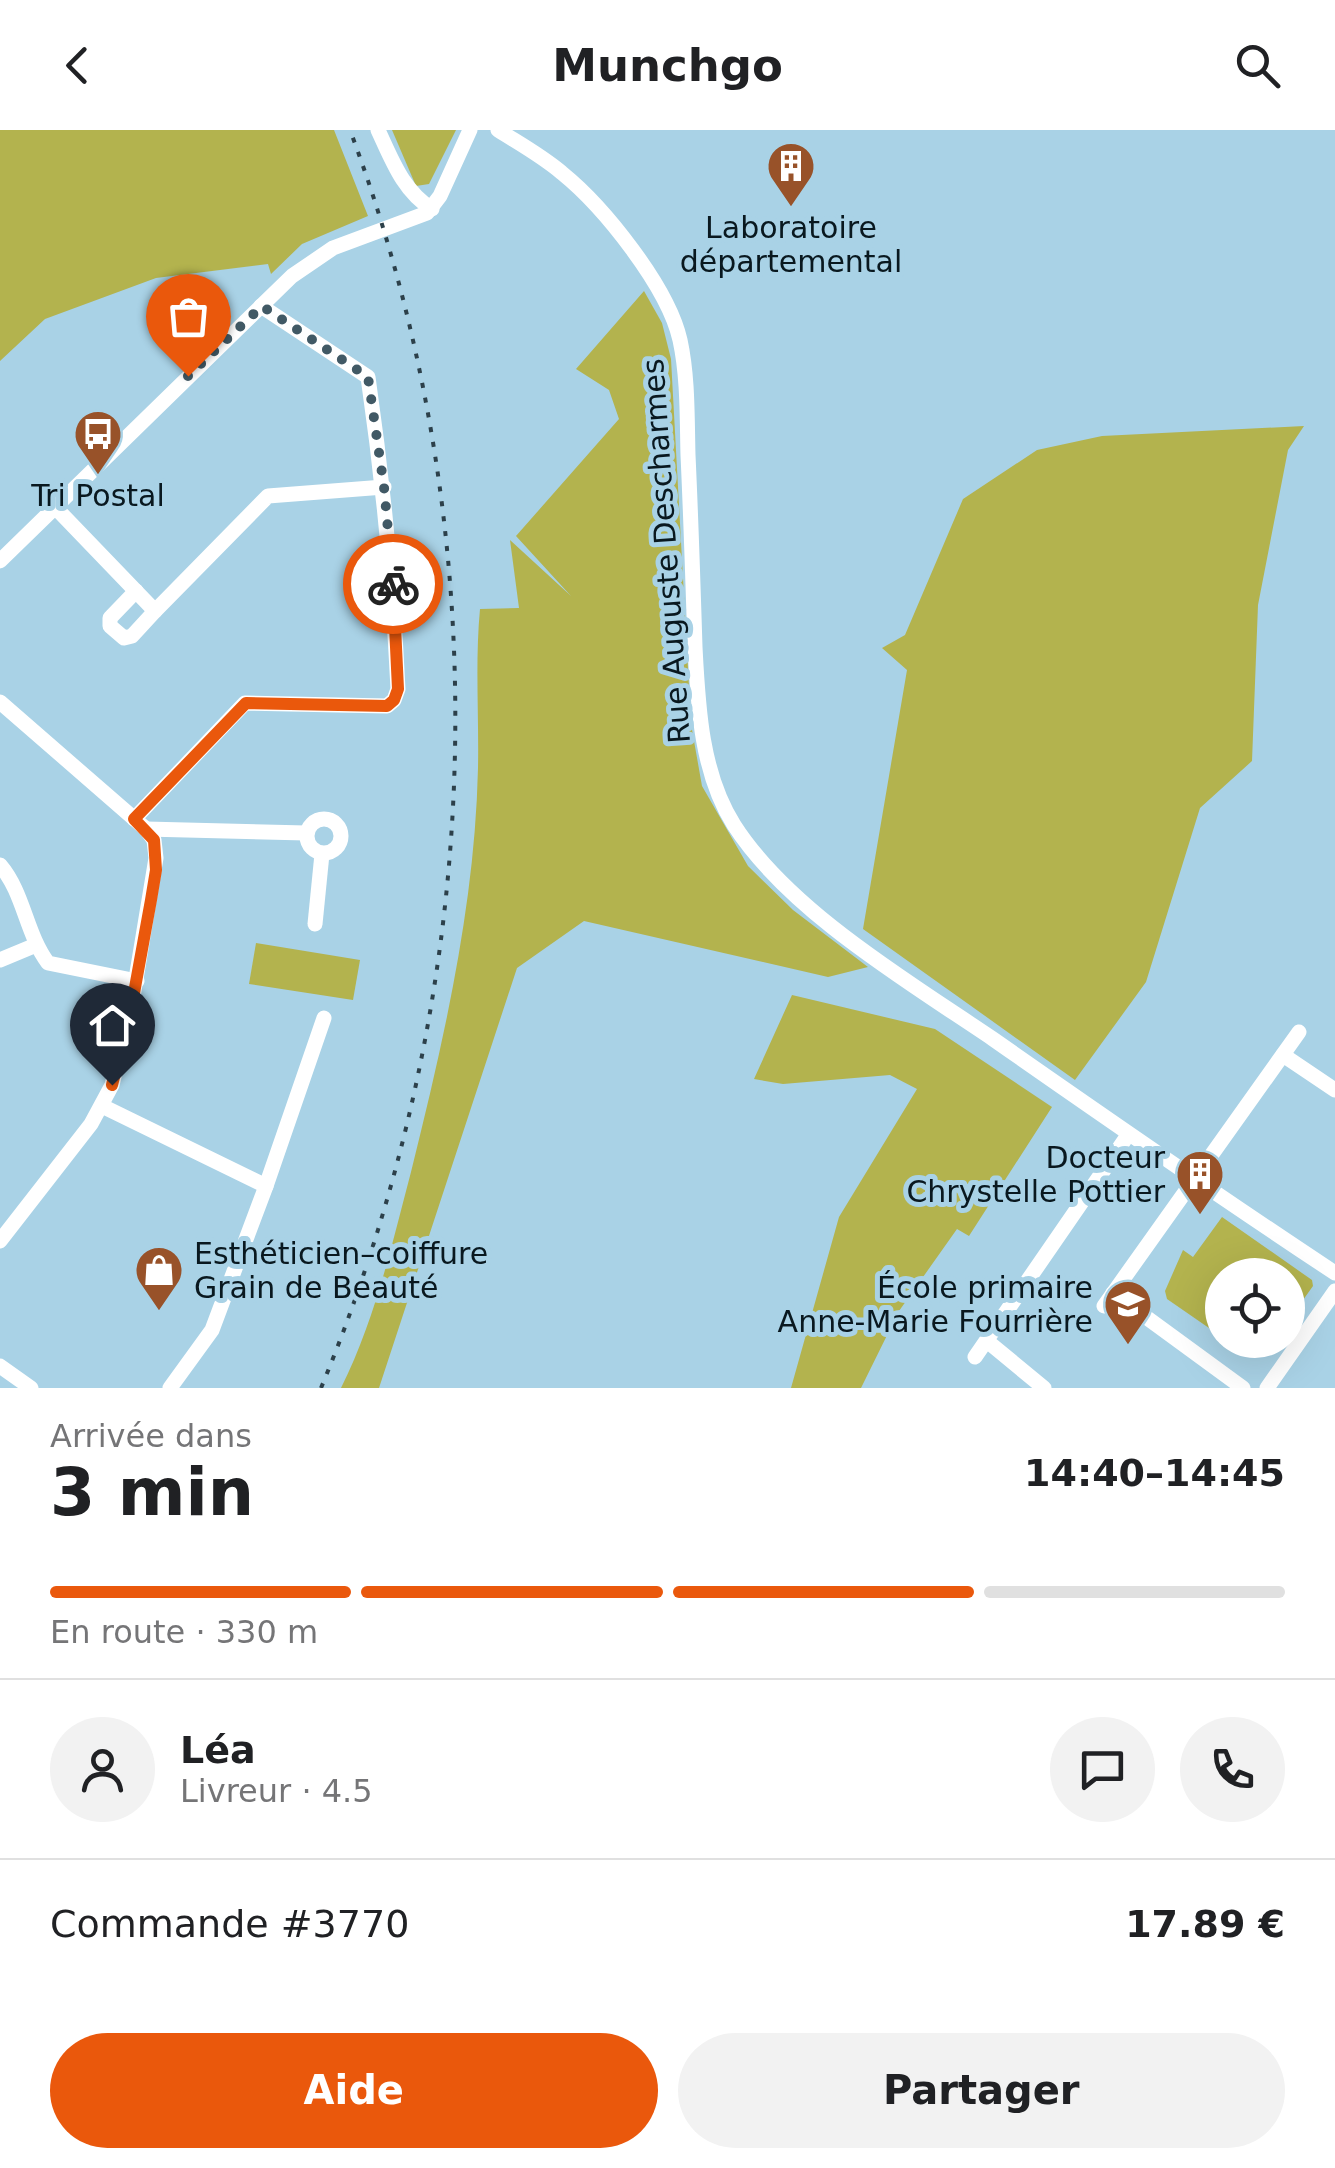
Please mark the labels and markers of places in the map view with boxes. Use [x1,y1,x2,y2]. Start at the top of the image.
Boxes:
building icon: Laboratoire départemental [765,140,817,208]
place label: Laboratoire départemental [680,210,902,279]
pin [146,274,231,377]
bus stop icon: Tri Postal [72,408,124,476]
place label: Tri Postal [30,478,165,513]
pin [70,983,155,1086]
place label: Docteur Chrystelle Pottier [906,1140,1166,1209]
building icon: Docteur Chrystelle Pottier [1174,1148,1226,1216]
place label: Esthéticien–coiffure Grain de Beauté [194,1236,488,1305]
shop icon: Esthéticien–coiffure Grain de Beauté [133,1244,185,1312]
place label: École primaire Anne-Marie Fourrière [778,1270,1093,1339]
school or university icon: École primaire Anne-Marie Fourrière [1102,1278,1154,1346]

